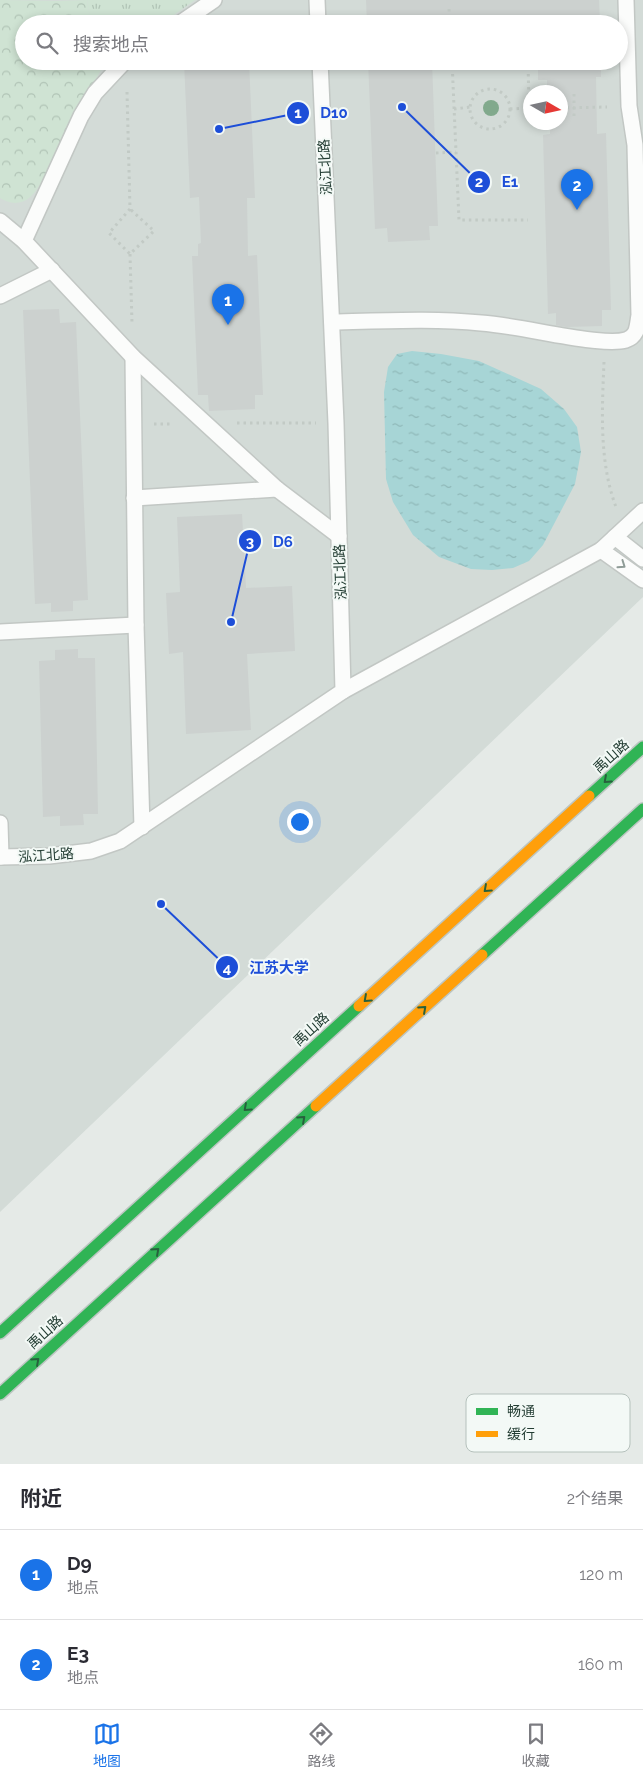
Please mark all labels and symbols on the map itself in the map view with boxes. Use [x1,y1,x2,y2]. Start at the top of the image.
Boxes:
north arrow [523,85,568,130]
callout: D10 [285,98,358,128]
text: 1 [294,104,302,122]
text: D10 [320,104,348,122]
street label: 泓江北路 [316,139,334,195]
callout: E1 [467,167,528,197]
pin: 2 [561,169,593,210]
text: 2 [475,173,483,191]
text: E1 [502,173,519,191]
pin: 1 [212,284,244,325]
callout: D6 [238,526,303,556]
text: 3 [246,533,254,551]
text: D6 [273,533,293,551]
street label: 泓江北路 [331,544,349,600]
one-way arrow [616,559,626,568]
street label: 禹山路 [590,736,632,776]
one-way arrow [604,774,613,783]
your location [287,809,313,835]
street label: 泓江北路 [18,845,74,865]
one-way arrow [483,883,492,892]
callout: 江苏大学 [214,952,319,982]
text: 4 [223,959,232,977]
text: 江苏大学 [249,959,309,977]
one-way arrow [363,993,372,1002]
one-way arrow [417,1006,426,1015]
street label: 禹山路 [290,1009,332,1049]
one-way arrow [243,1102,252,1111]
one-way arrow [297,1115,306,1124]
one-way arrow [151,1248,160,1257]
street label: 禹山路 [24,1312,66,1352]
one-way arrow [30,1358,39,1367]
legend [466,1394,630,1452]
text: 畅通 [507,1403,535,1419]
text: 缓行 [507,1426,535,1442]

